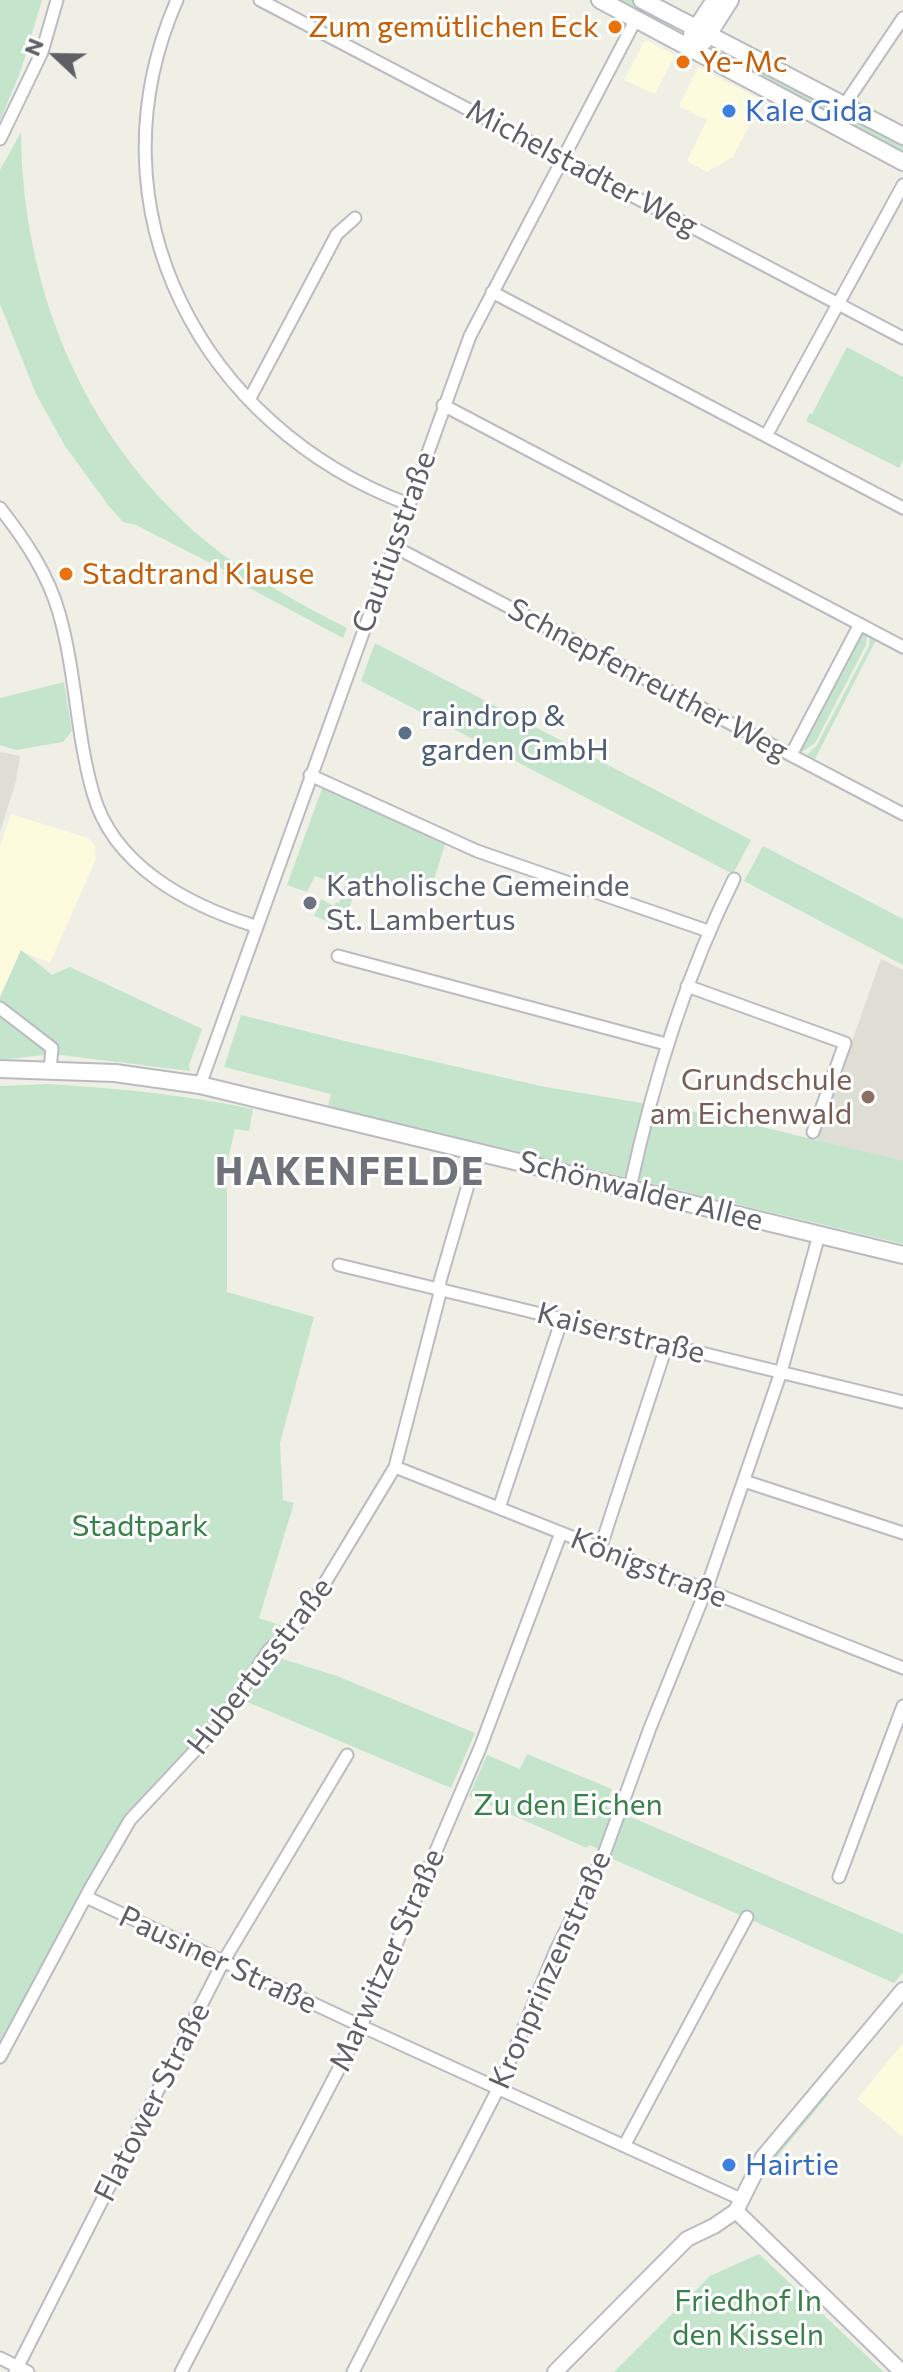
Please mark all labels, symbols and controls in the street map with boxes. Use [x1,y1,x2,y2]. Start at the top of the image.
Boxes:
place label: Zum gemütlichen Eck [308,9,599,45]
north arrow [16,16,96,96]
marker: Zum gemütlichen Eck [606,18,624,36]
text: N [18,34,49,60]
place label: Ye-Mc [699,44,788,80]
marker: Ye-Mc [674,53,692,71]
street label: Michelstadter Weg [460,92,704,244]
place label: Kale Gida [745,93,873,129]
marker: Kale Gida [720,102,738,120]
street label: Cautiusstraße [344,446,444,638]
place label: Stadtrand Klause [82,556,314,592]
marker: Stadtrand Klause [57,565,75,583]
street label: Schnepfenreuther Weg [502,591,794,769]
place label: raindrop & garden GmbH [421,698,609,768]
marker: raindrop & garden GmbH [396,724,414,742]
place label: Katholische Gemeinde St. Lambertus [326,868,630,938]
marker: Katholische Gemeinde St. Lambertus [301,894,319,912]
place label: Grundschule am Eichenwald [650,1062,852,1132]
marker: Grundschule am Eichenwald [859,1088,877,1106]
street label: Schönwalder Allee [515,1143,767,1239]
district label: HAKENFELDE [215,1149,485,1195]
street label: Kaiserstraße [533,1295,709,1371]
park label: Stadtpark [72,1508,208,1544]
street label: Königstraße [566,1520,732,1616]
street label: Hubertusstraße [180,1570,340,1762]
park label: Zu den Eichen [473,1787,663,1823]
street label: Marwitzer Straße [322,1843,452,2077]
street label: Kronprinzenstraße [481,1846,619,2094]
street label: Pausiner Straße [113,1898,323,2022]
street label: Flatower Straße [86,1997,218,2207]
place label: Hairtie [745,2147,839,2183]
marker: Hairtie [720,2156,738,2174]
park label: Friedhof In den Kisseln [672,2283,824,2354]

